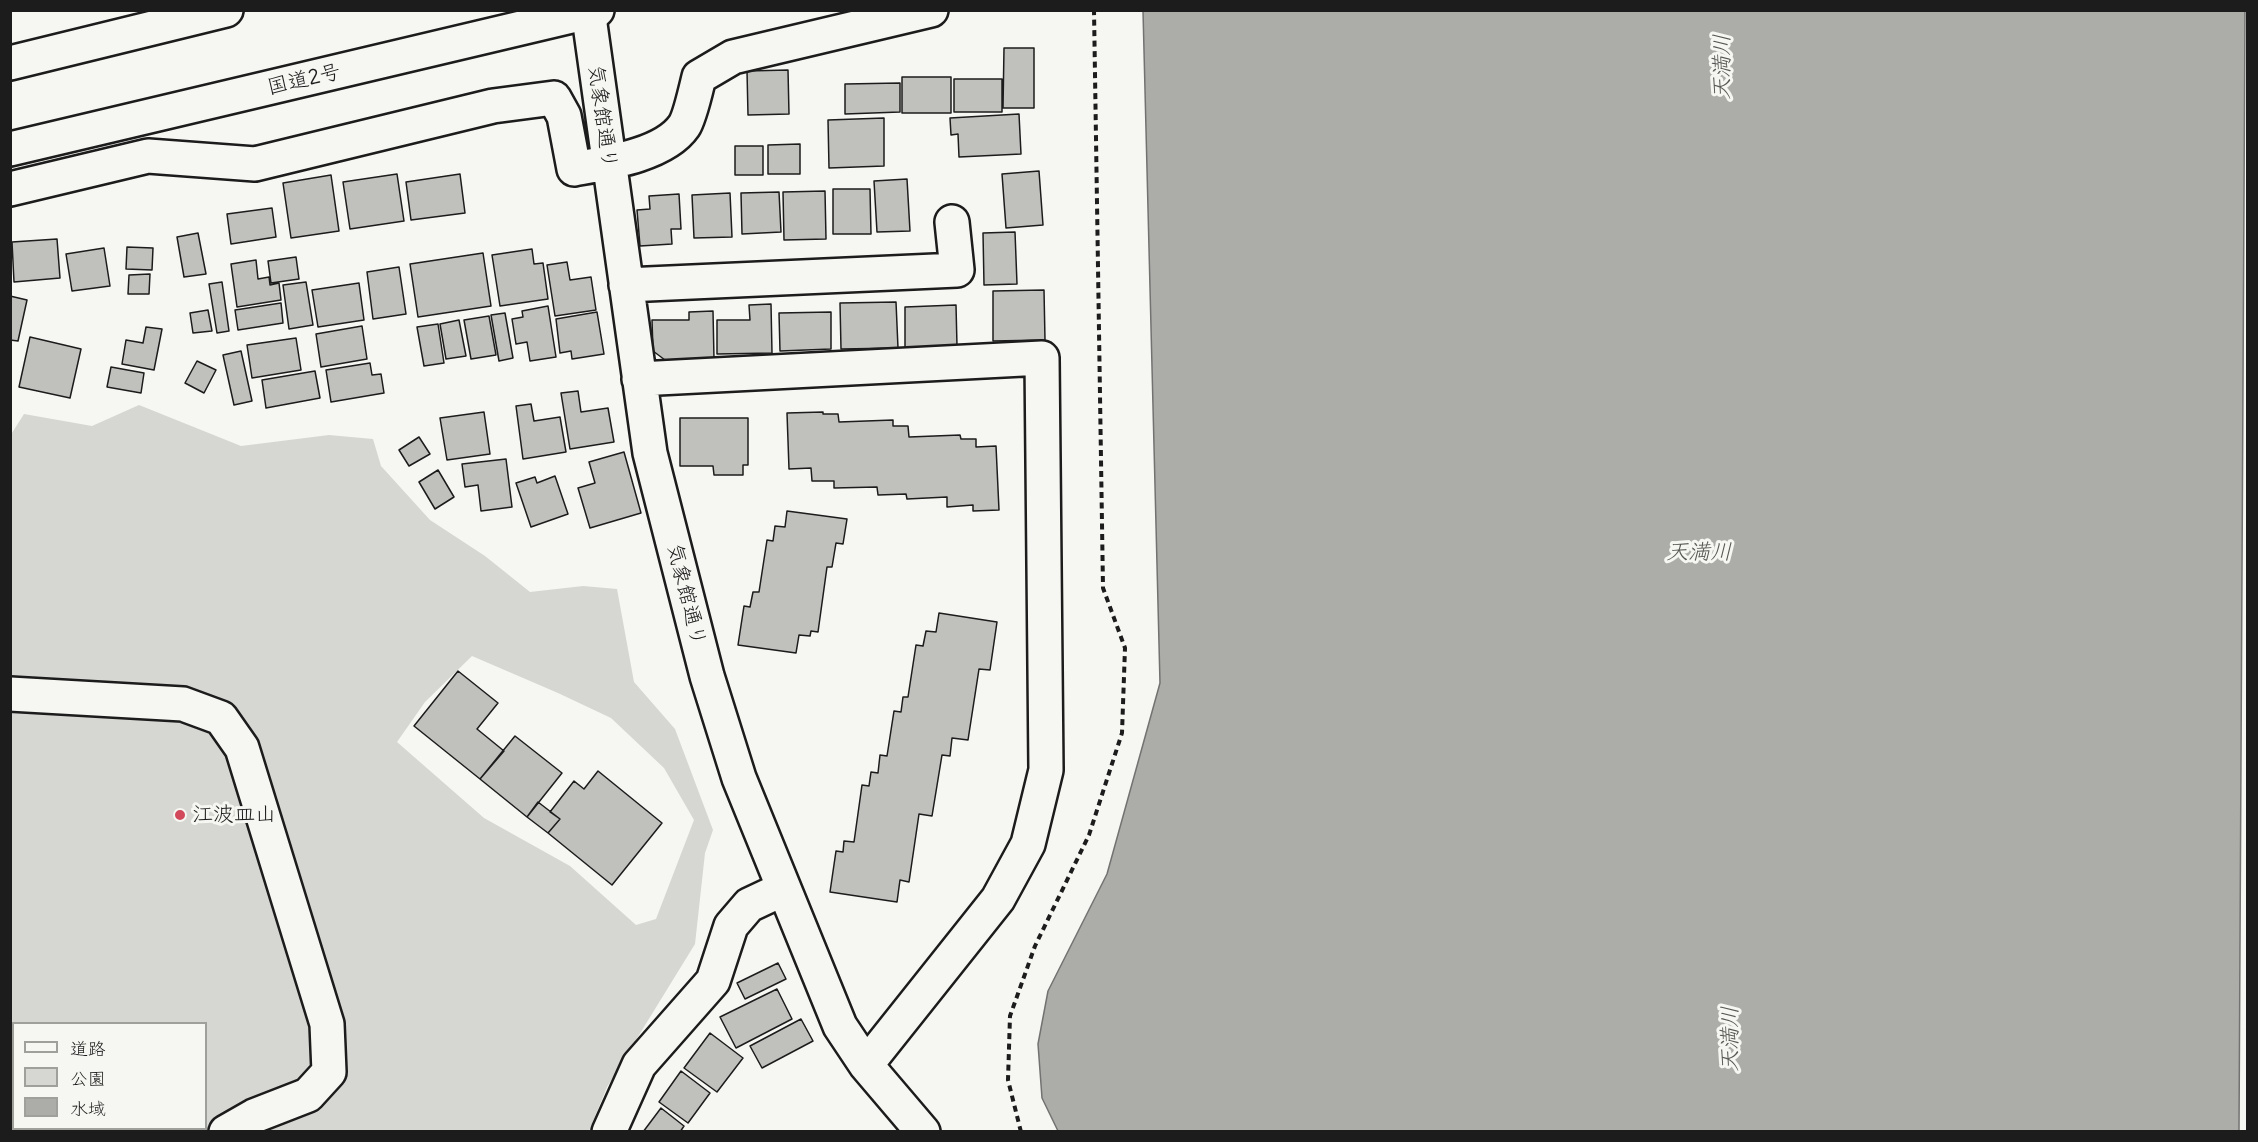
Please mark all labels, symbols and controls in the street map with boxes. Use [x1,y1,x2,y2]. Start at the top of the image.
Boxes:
water label: 天満川 [1710,34,1736,100]
street label: 国道2号 [265,59,343,101]
street label: 気象館通り [582,63,622,171]
water label: 天満川 [1666,540,1732,566]
street label: 気象館通り [661,541,711,649]
place label: 江波皿山 [192,802,276,828]
marker: 江波皿山 [173,808,187,822]
water label: 天満川 [1718,1006,1744,1072]
legend [12,1022,207,1130]
text: 道路 [70,1037,106,1060]
text: 公園 [70,1067,106,1090]
text: 水域 [70,1097,106,1120]

